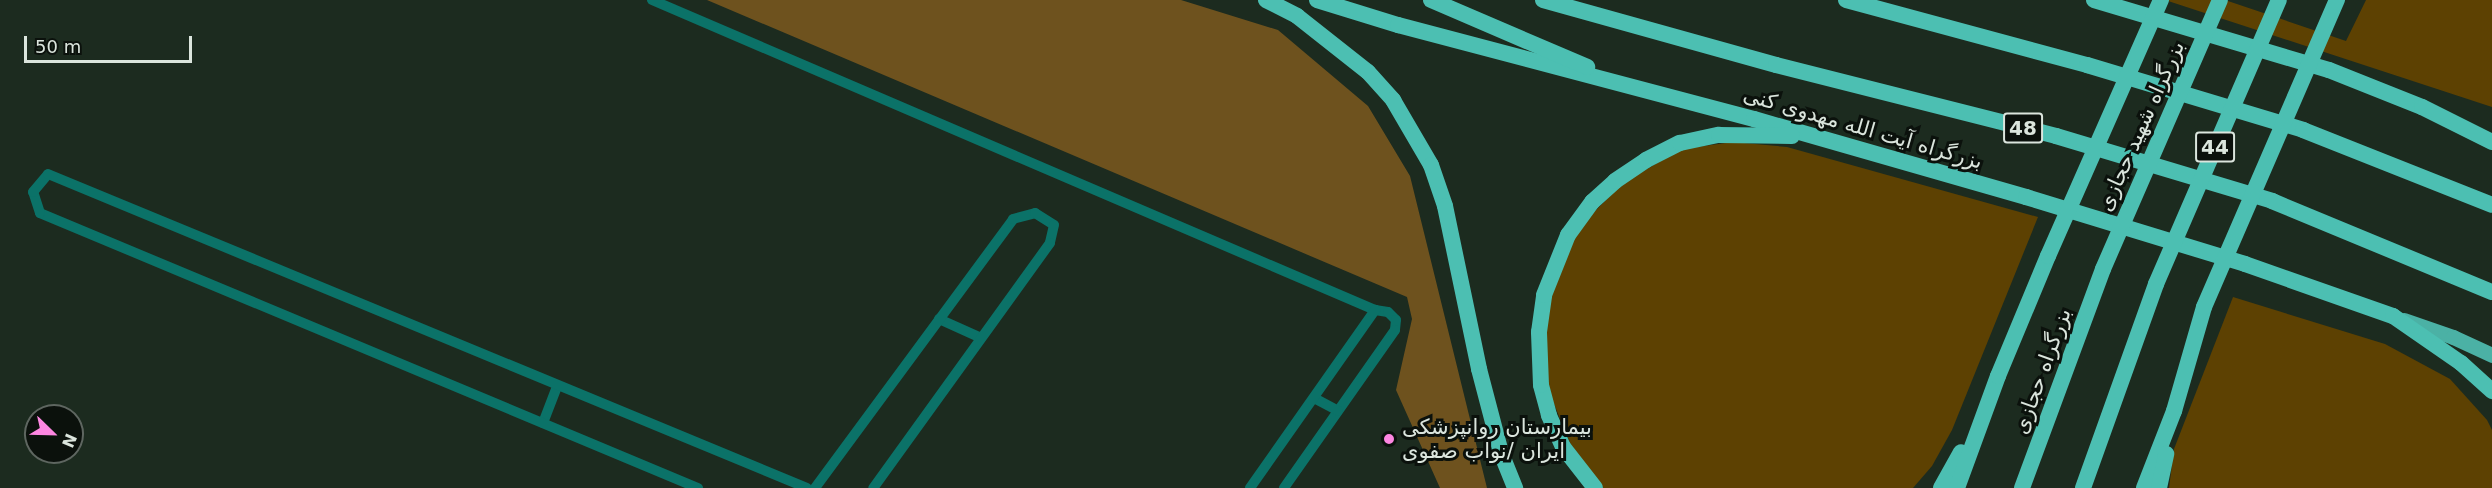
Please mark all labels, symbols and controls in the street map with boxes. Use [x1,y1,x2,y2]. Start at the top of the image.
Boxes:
scale bar [27,24,195,62]
text: 50 m [35,36,81,57]
street label: بزرگراه شهید حجازی [2092,37,2190,215]
street label: بزرگراه آیت الله مهدوی کنی [1740,82,1986,174]
road number: 48 [2002,111,2044,145]
road number: 44 [2194,130,2236,164]
street label: بزرگراه حجازی [2008,305,2076,437]
north arrow [24,404,84,464]
place label: بیمارستان روانپزشکی ایران /نواب صفوی [1402,414,1592,464]
marker: بیمارستان روانپزشکی ایران /نواب صفوی [1380,430,1398,448]
text: N [58,431,81,450]

